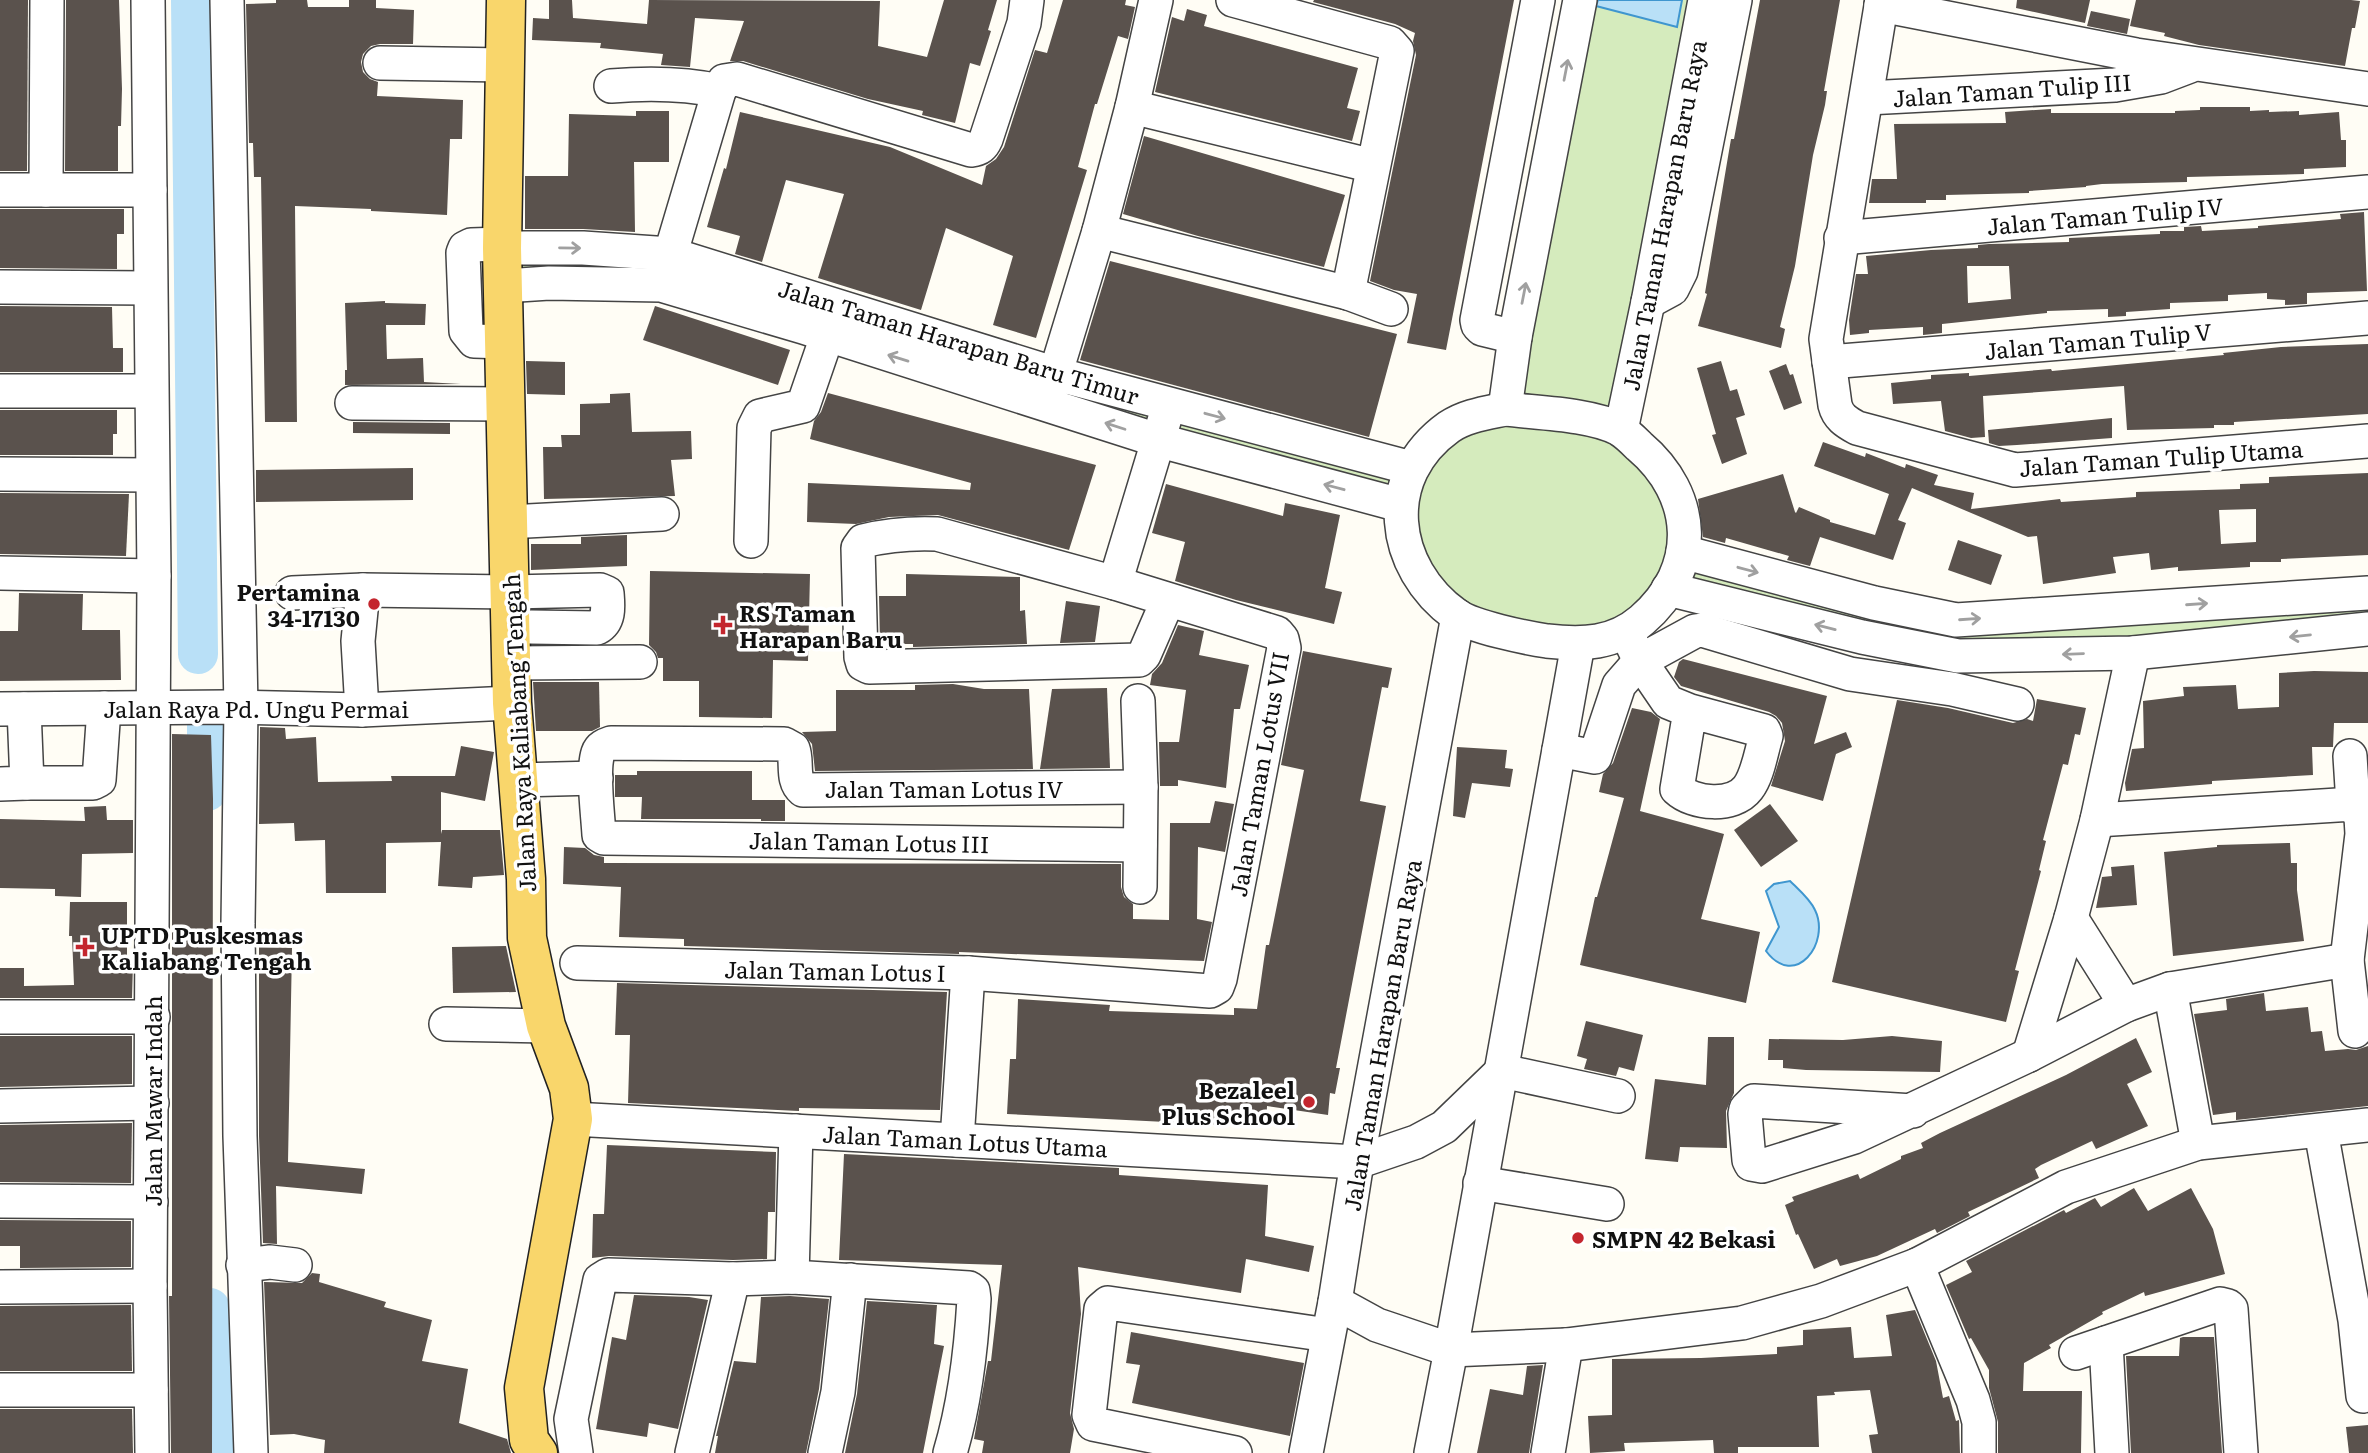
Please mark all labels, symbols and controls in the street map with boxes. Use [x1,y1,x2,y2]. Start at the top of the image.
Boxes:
street label: Jalan Taman Harapan Baru Raya [1612,36,1714,393]
one-way arrow [1560,59,1574,82]
street label: Jalan Taman Tulip III [1891,64,2133,114]
street label: Jalan Taman Tulip IV [1985,188,2225,242]
one-way arrow [558,241,581,255]
street label: Jalan Taman Harapan Baru Timur [774,270,1144,412]
one-way arrow [1517,282,1531,305]
street label: Jalan Taman Tulip V [1983,313,2213,367]
one-way arrow [888,350,910,363]
one-way arrow [1203,410,1226,423]
one-way arrow [1105,419,1127,432]
street label: Jalan Taman Tulip Utama [2018,430,2305,484]
one-way arrow [1323,480,1345,493]
one-way arrow [1737,564,1759,577]
street label: Jalan Raya Kaliabang Tengah [493,573,543,893]
place label: Pertamina 34-17130 [236,574,361,634]
place label: RS Taman Harapan Baru [739,595,902,655]
marker: Pertamina 34-17130 [366,596,382,612]
one-way arrow [2185,597,2208,610]
one-way arrow [1958,612,1981,625]
marker: RS Taman Harapan Baru [713,615,733,635]
one-way arrow [1814,620,1836,633]
one-way arrow [2289,629,2312,642]
one-way arrow [2062,648,2085,661]
street label: Jalan Taman Lotus VII [1220,649,1296,899]
street label: Jalan Raya Pd. Ungu Permai [103,691,409,725]
street label: Jalan Taman Lotus IV [825,771,1063,805]
street label: Jalan Taman Lotus III [748,822,990,860]
street label: Jalan Taman Harapan Baru Raya [1333,856,1429,1214]
place label: UPTD Puskesmas Kaliabang Tengah [101,917,312,977]
marker: UPTD Puskesmas Kaliabang Tengah [75,937,95,957]
street label: Jalan Taman Lotus I [724,951,946,989]
street label: Jalan Mawar Indah [135,995,169,1207]
place label: Bezaleel Plus School [1161,1072,1295,1132]
marker: Bezaleel Plus School [1301,1094,1317,1110]
street label: Jalan Taman Lotus Utama [821,1116,1109,1164]
place label: SMPN 42 Bekasi [1592,1221,1776,1255]
marker: SMPN 42 Bekasi [1570,1230,1586,1246]

